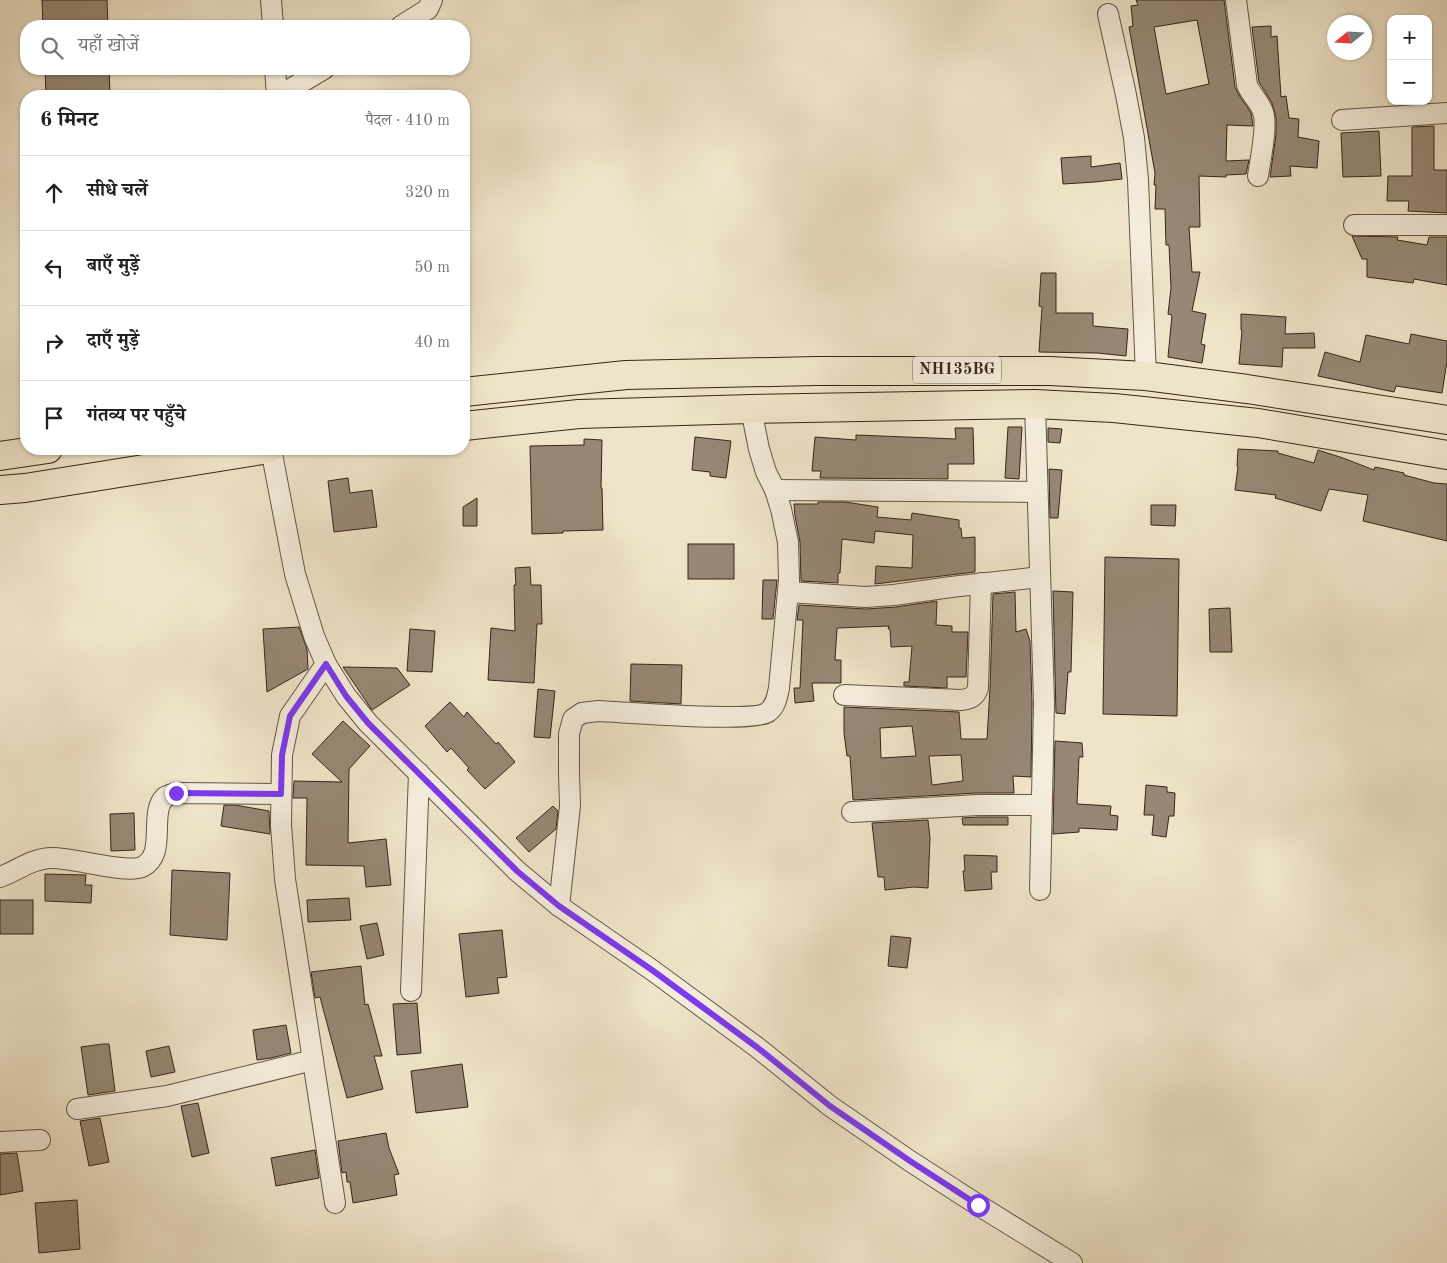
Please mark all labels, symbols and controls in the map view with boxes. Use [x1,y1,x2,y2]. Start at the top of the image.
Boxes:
north arrow [1327,15,1372,60]
map controls [1387,15,1432,105]
button: + [1387,15,1432,60]
search box [20,20,470,75]
icon: search [38,34,66,62]
text: यहाँ खोजें [78,37,139,56]
button: − [1387,60,1432,105]
text: 6 मिनट [40,110,98,131]
text: पैदल · 410 m [365,113,450,129]
icon: ahead [40,179,68,207]
text: सीधे चलें [87,182,147,201]
text: 320 m [405,185,450,201]
icon: left [40,254,68,282]
text: बाएँ मुड़ें [87,257,139,276]
text: 50 m [414,260,450,276]
icon: right [40,329,68,357]
text: दाएँ मुड़ें [87,332,139,351]
text: 40 m [414,335,450,351]
road number: NH135BG [913,356,1001,384]
icon: arrive [40,404,68,432]
text: गंतव्य पर पहुँचे [87,407,186,426]
route end [165,782,188,805]
route start [967,1194,990,1217]

